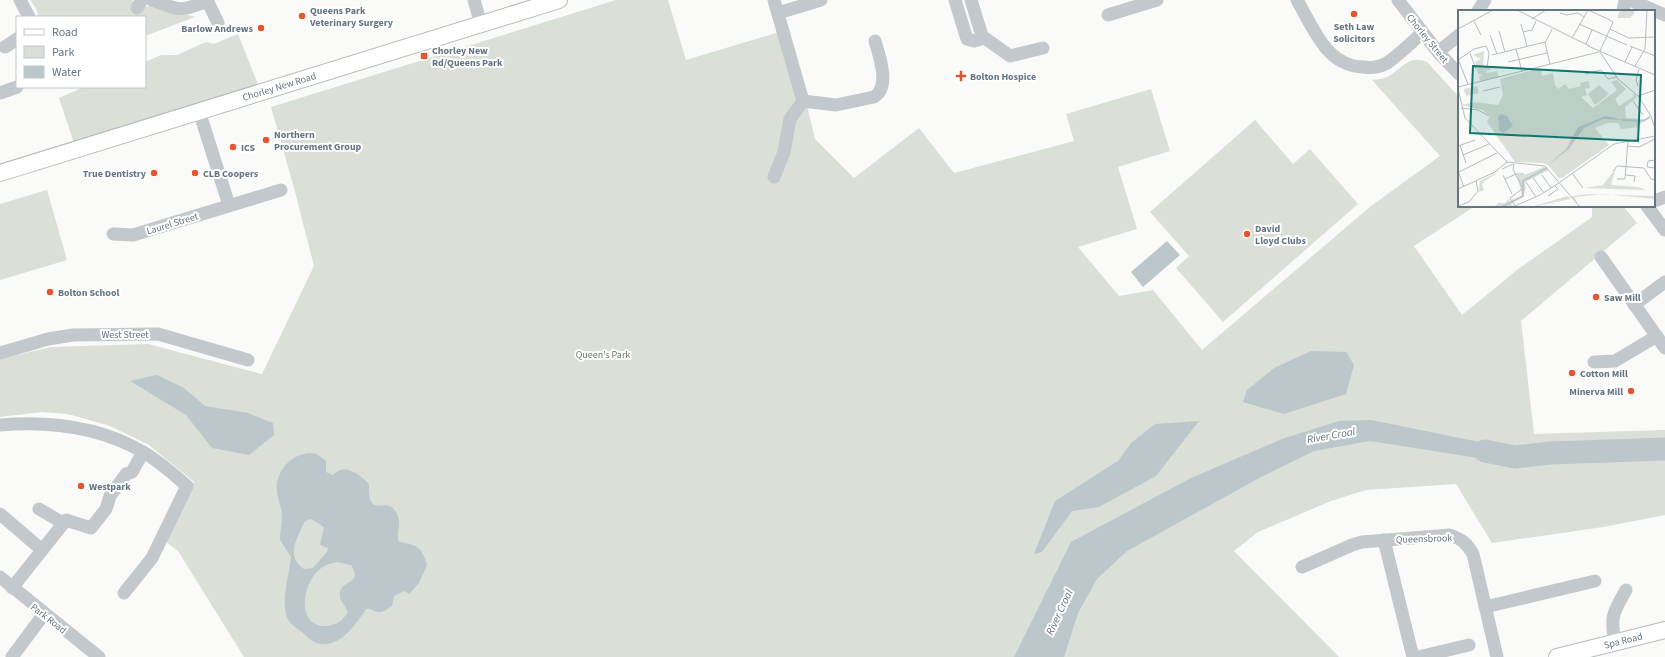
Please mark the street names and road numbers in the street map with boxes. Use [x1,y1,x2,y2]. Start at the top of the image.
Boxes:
street label: Chorley Street [1403,11,1452,67]
street label: Chorley New Road [241,69,318,105]
street label: Laurel Street [145,209,200,238]
street label: West Street [101,328,149,342]
street label: Queensbrook [1396,531,1452,547]
street label: Park Road [27,600,69,637]
street label: Spa Road [1602,629,1644,653]

